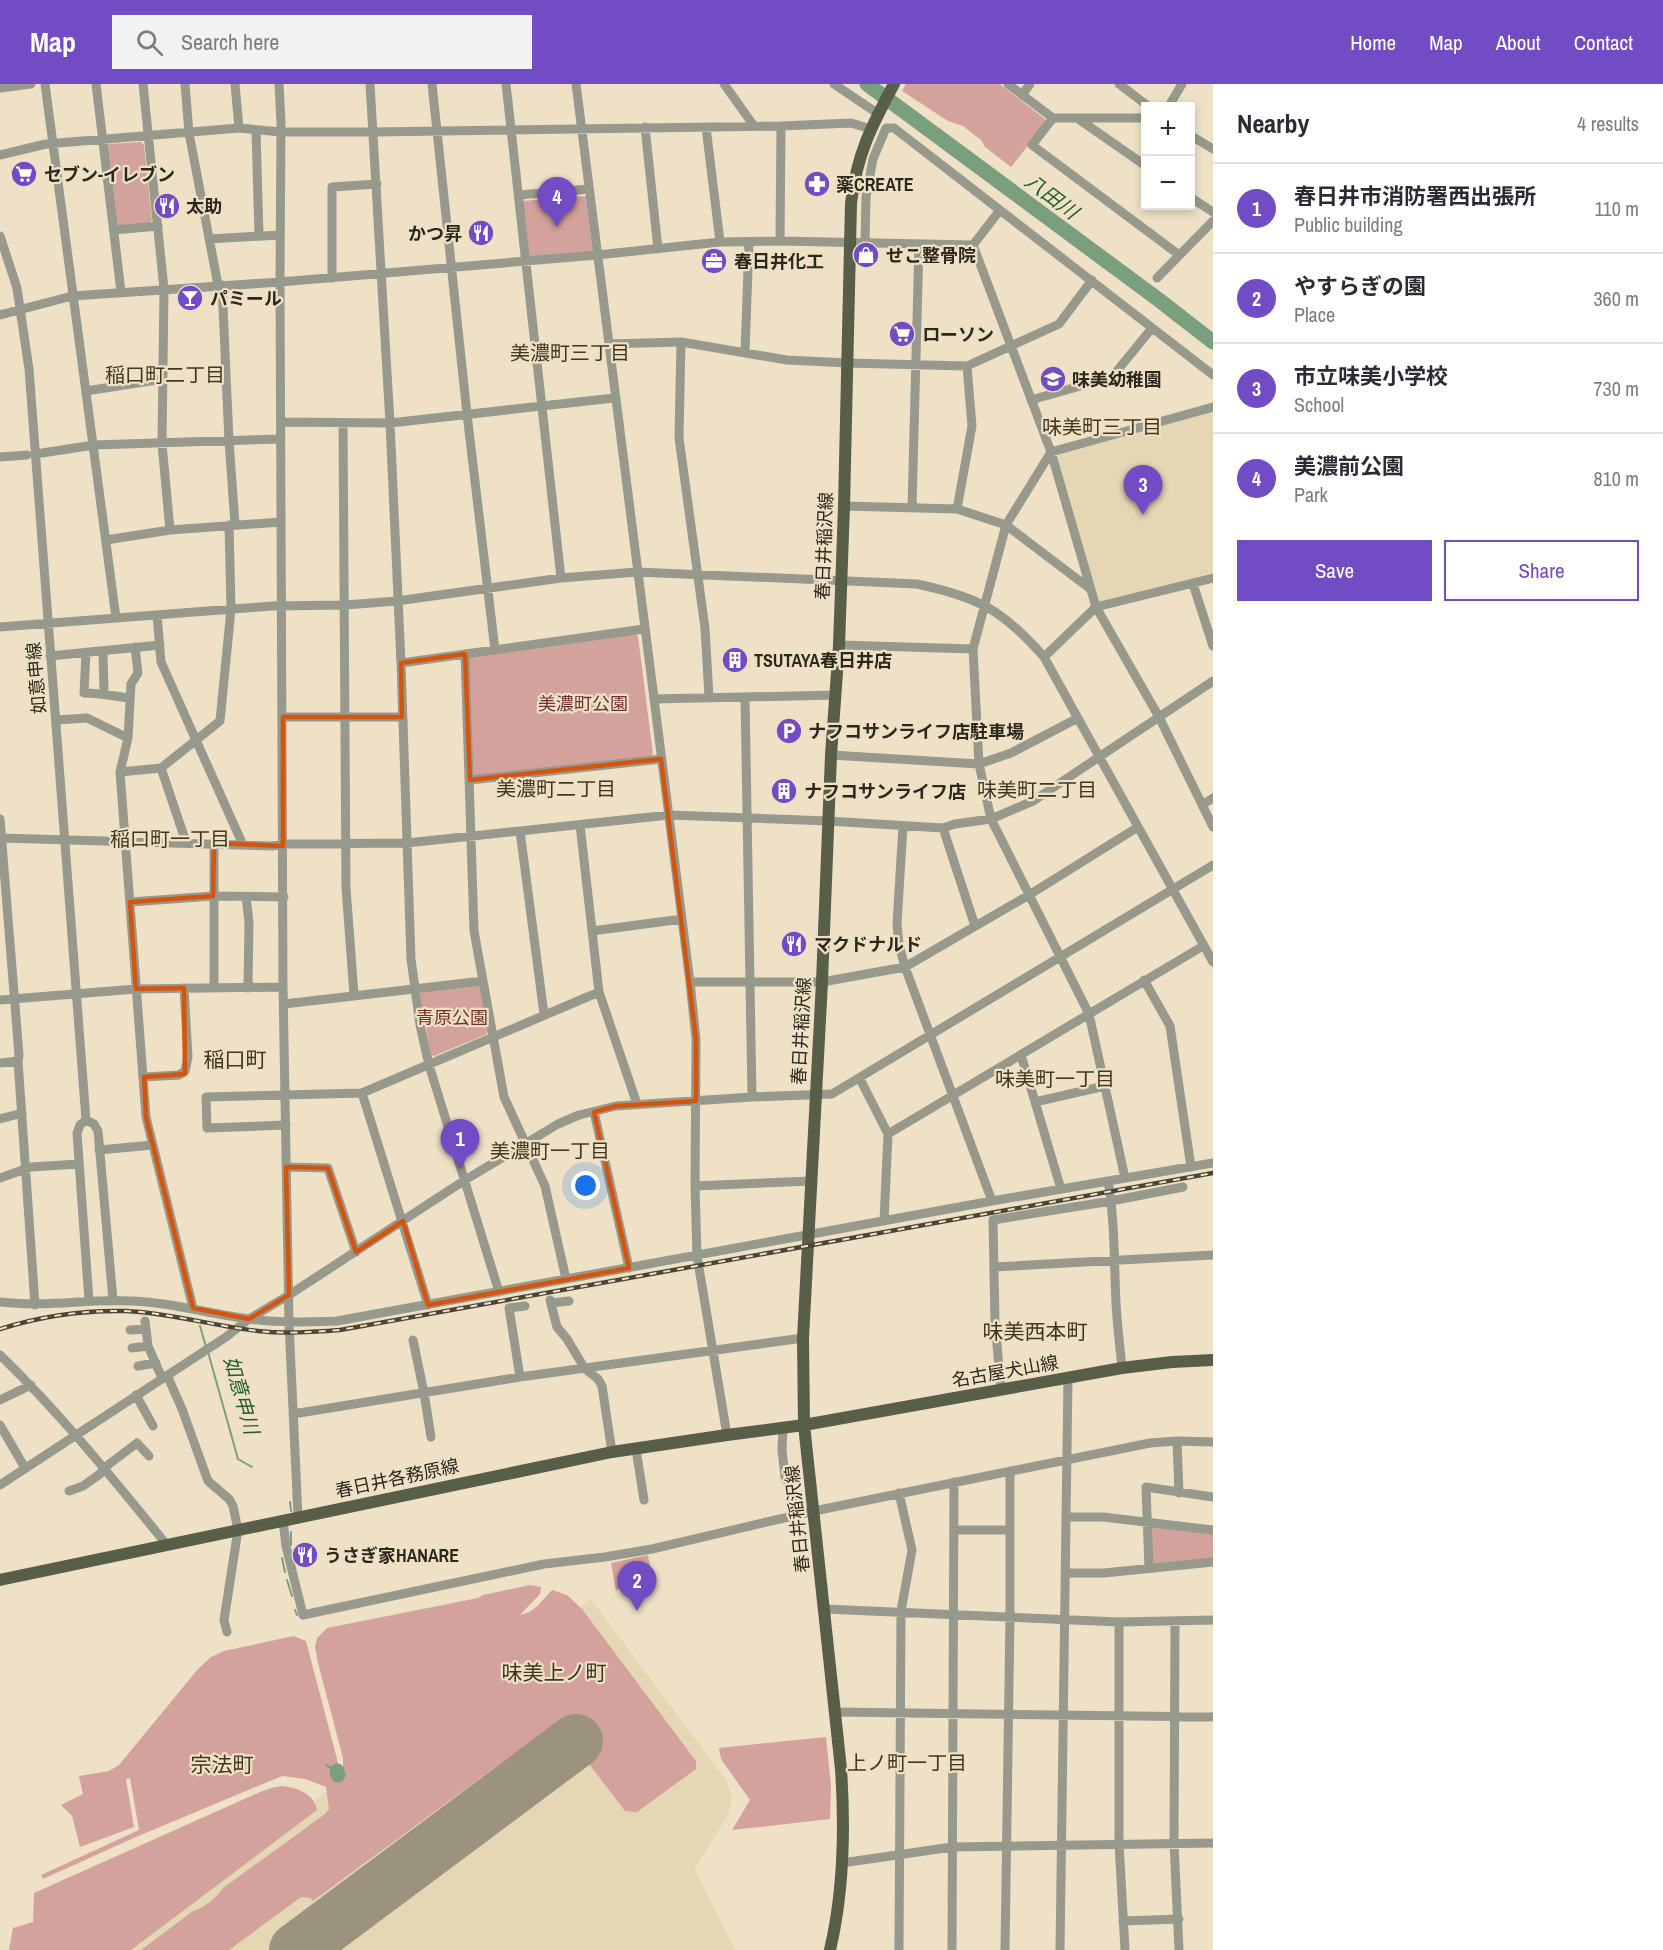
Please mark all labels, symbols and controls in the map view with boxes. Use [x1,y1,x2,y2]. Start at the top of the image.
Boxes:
search box [112,15,532,69]
text: Map [30,23,76,61]
icon: search [133,26,166,59]
text: Search here [181,27,279,57]
text: Home [1350,28,1396,57]
text: Map [1429,28,1463,57]
text: About [1496,28,1541,57]
text: Contact [1574,28,1633,57]
map controls [1141,102,1195,210]
button: + [1141,102,1195,156]
text: Nearby [1237,106,1309,141]
text: 4 results [1577,110,1639,137]
button: − [1141,156,1195,210]
supermarket icon: セブン-イレブン [9,159,39,189]
place label: セブン-イレブン [44,162,175,187]
water label: 八田川 [1020,167,1086,226]
pharmacy icon: 薬CREATE [802,169,832,199]
place label: 薬CREATE [836,172,914,197]
pin: 4 [538,178,576,227]
text: 春日井市消防署西出張所 [1294,181,1536,211]
restaurant icon: 太助 [152,191,182,221]
place label: 太助 [186,194,222,219]
text: 1 [1252,195,1261,222]
text: 110 m [1595,195,1639,222]
text: Public building [1294,211,1403,238]
restaurant icon: かつ昇 [466,218,496,248]
place label: かつ昇 [408,221,462,246]
shop icon: せこ整骨院 [851,240,881,270]
place label: せこ整骨院 [886,243,976,268]
office icon: 春日井化工 [699,246,729,276]
place label: 春日井化工 [734,249,824,274]
text: やすらぎの園 [1294,271,1426,301]
bar icon: パミール [175,283,205,313]
text: 2 [1252,285,1261,312]
text: 360 m [1593,285,1639,312]
place label: パミール [210,286,282,311]
text: Place [1294,301,1335,328]
supermarket icon: ローソン [887,319,917,349]
place label: ローソン [922,322,994,347]
district label: 美濃町三丁目 [510,339,630,366]
district label: 稲口町二丁目 [105,361,225,388]
text: 市立味美小学校 [1294,361,1448,391]
school or university icon: 味美幼稚園 [1038,364,1068,394]
place label: 味美幼稚園 [1072,367,1162,392]
text: 3 [1252,375,1261,402]
text: 730 m [1593,375,1639,402]
text: School [1294,391,1344,418]
district label: 味美町三丁目 [1042,413,1162,440]
text: 美濃前公園 [1294,451,1404,481]
text: 4 [1252,465,1261,492]
text: 810 m [1593,465,1639,492]
pin: 3 [1124,466,1162,515]
text: Park [1294,481,1328,508]
street label: 春日井稲沢線 [810,492,838,600]
button: Save [1237,540,1432,601]
button: Share [1444,540,1639,601]
street label: 如意申線 [20,641,52,715]
building icon: TSUTAYA春日井店 [720,645,750,675]
place label: TSUTAYA春日井店 [754,648,892,673]
park label: 美濃町公園 [538,691,628,716]
parking icon: ナフコサンライフ店駐車場 [774,716,804,746]
place label: ナフコサンライフ店駐車場 [808,719,1024,744]
district label: 美濃町二丁目 [496,775,616,802]
building icon: ナフコサンライフ店 [769,776,799,806]
district label: 味美町二丁目 [977,776,1097,803]
place label: ナフコサンライフ店 [804,779,966,804]
district label: 稲口町一丁目 [110,825,230,852]
restaurant icon: マクドナルド [779,929,809,959]
place label: マクドナルド [814,932,922,957]
street label: 春日井稲沢線 [786,976,816,1086]
park label: 青原公園 [416,1005,488,1030]
district label: 稲口町 [204,1045,267,1074]
district label: 味美町一丁目 [995,1065,1115,1092]
pin: 1 [440,1120,480,1169]
district label: 美濃町一丁目 [490,1137,610,1164]
your location [571,1171,600,1200]
district label: 味美西本町 [983,1317,1088,1346]
street label: 名古屋犬山線 [950,1349,1060,1393]
water label: 如意申川 [218,1353,267,1439]
street label: 春日井各務原線 [333,1453,461,1503]
street label: 春日井稲沢線 [779,1464,815,1574]
restaurant icon: うさぎ家HANARE [290,1540,320,1570]
place label: うさぎ家HANARE [324,1543,459,1568]
pin: 2 [618,1562,656,1611]
district label: 味美上ノ町 [502,1658,607,1687]
district label: 上ノ町一丁目 [847,1749,967,1776]
district label: 宗法町 [191,1750,254,1779]

